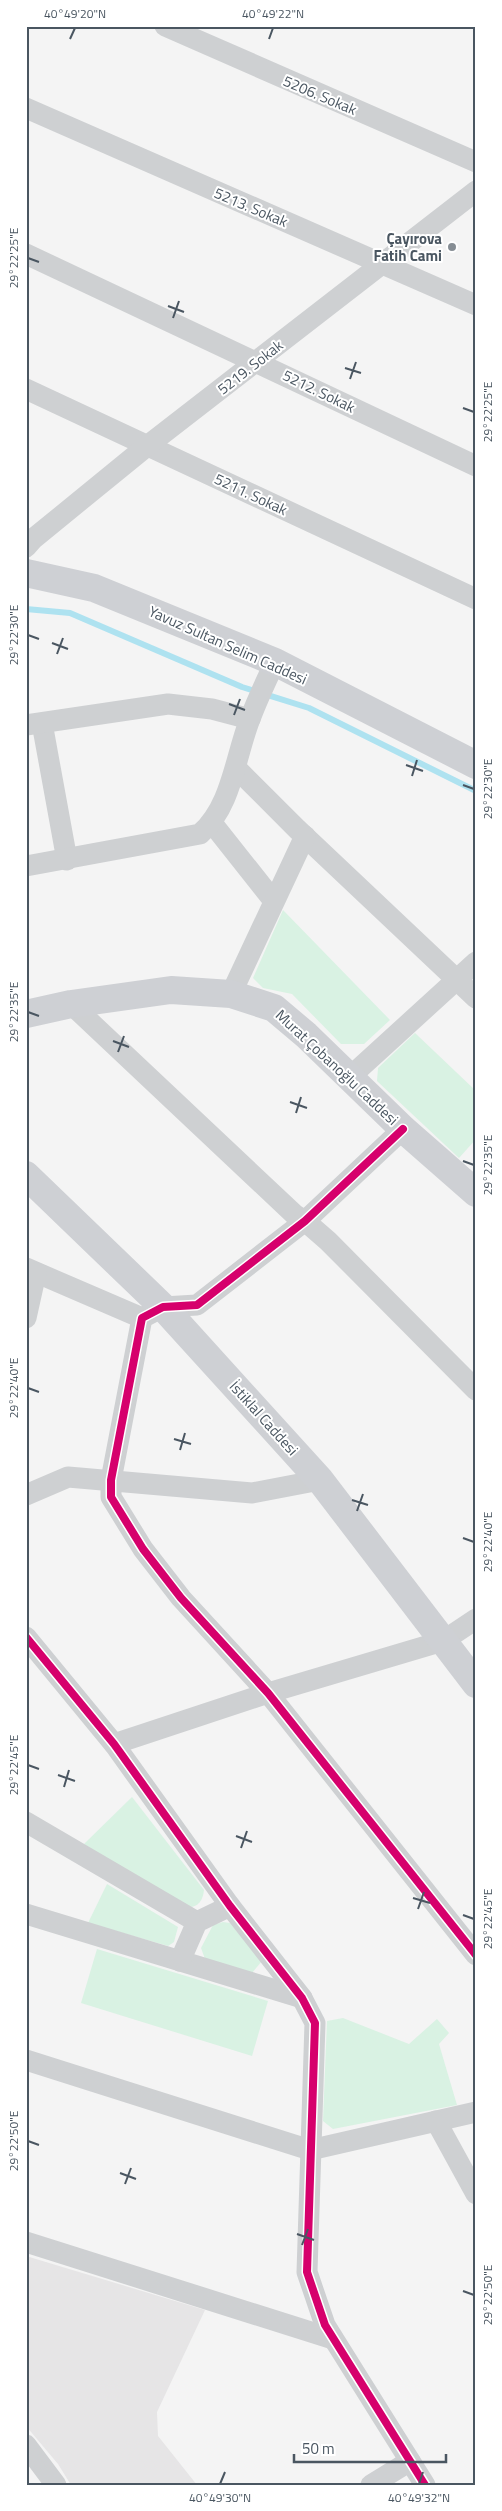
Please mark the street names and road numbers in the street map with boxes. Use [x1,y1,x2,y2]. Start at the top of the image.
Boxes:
street label: 5206. Sokak [280,69,360,121]
street label: 5213. Sokak [211,181,291,233]
street label: 5219. Sokak [212,334,288,400]
street label: 5212. Sokak [279,364,359,418]
street label: 5211. Sokak [211,467,291,521]
street label: Yavuz Sultan Selim Caddesi [145,600,311,690]
street label: Murat Çobanoğlu Caddesi [270,1004,404,1130]
street label: İstiklal Caddesi [224,1376,304,1460]

